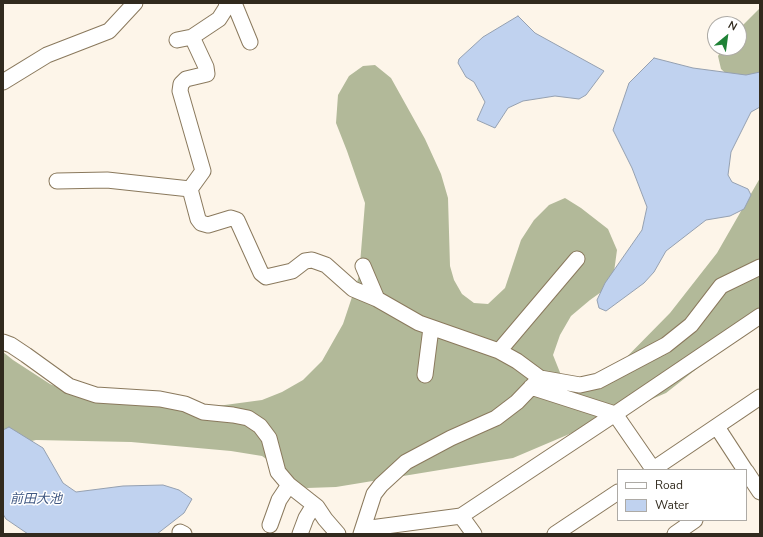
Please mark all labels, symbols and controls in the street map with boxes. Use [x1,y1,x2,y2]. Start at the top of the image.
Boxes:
north arrow [707,16,747,56]
text: N [725,17,740,34]
legend [617,469,747,521]
text: Road [655,477,683,493]
water label: 前田大池 [10,492,62,508]
text: Water [655,497,689,513]

